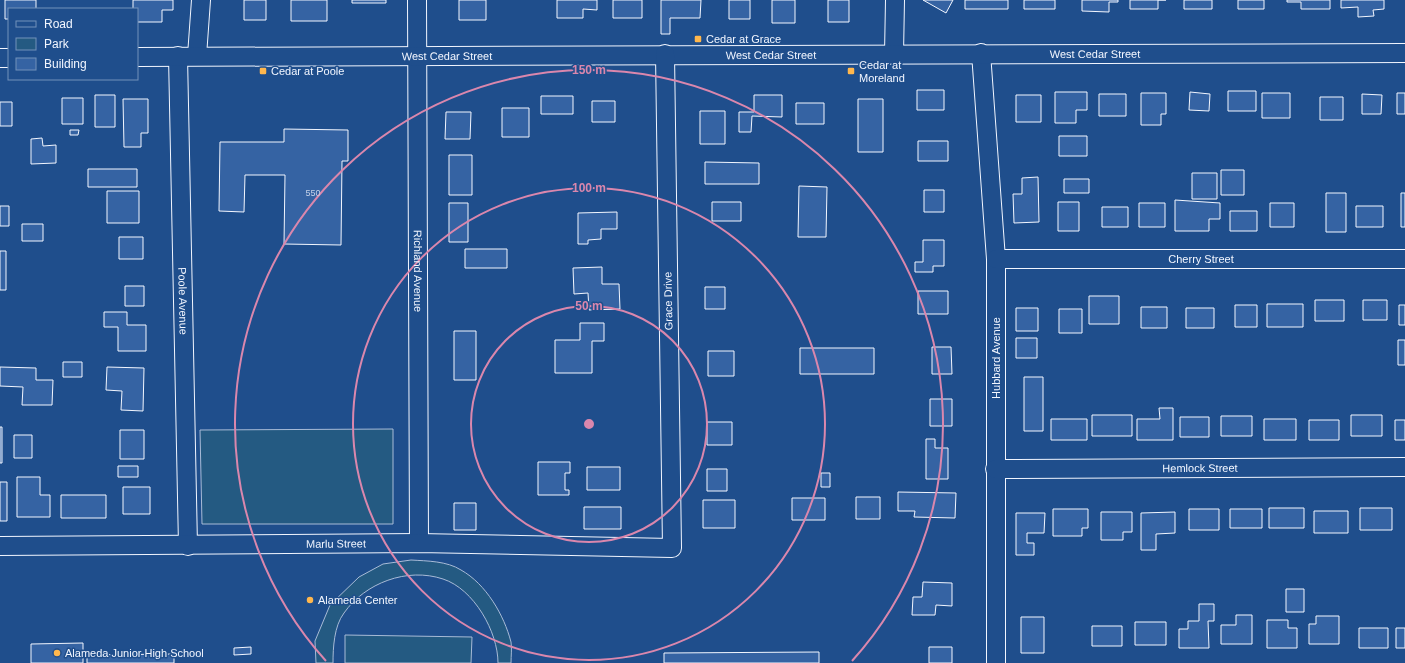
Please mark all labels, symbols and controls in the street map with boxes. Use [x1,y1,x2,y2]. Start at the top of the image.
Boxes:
legend [8,8,138,80]
text: Road [44,17,73,31]
place label: Cedar at Grace [706,33,781,45]
marker: Cedar at Grace [693,34,703,44]
text: Park [44,37,70,51]
street label: West Cedar Street [1050,48,1140,60]
street label: West Cedar Street [726,49,816,61]
street label: West Cedar Street [402,50,492,62]
text: Building [44,57,87,71]
place label: Cedar at Moreland [859,59,905,84]
text: 150 m [572,63,606,77]
place label: Cedar at Poole [271,65,344,77]
marker: Cedar at Poole [258,66,268,76]
marker: Cedar at Moreland [846,66,856,76]
text: 100 m [572,181,606,195]
house number: 550 [305,188,321,198]
street label: Richland Avenue [412,230,424,312]
street label: Cherry Street [1168,253,1234,265]
street label: Poole Avenue [176,267,190,335]
street label: Grace Drive [661,272,675,330]
text: 50 m [575,299,603,313]
street label: Hubbard Avenue [990,317,1002,399]
centre of rings [582,417,596,431]
street label: Hemlock Street [1162,462,1238,474]
street label: Marlu Street [306,537,366,550]
place label: Alameda Center [318,594,398,606]
marker: Alameda Center [305,595,315,605]
place label: Alameda Junior High School [65,647,204,659]
marker: Alameda Junior High School [52,648,62,658]

